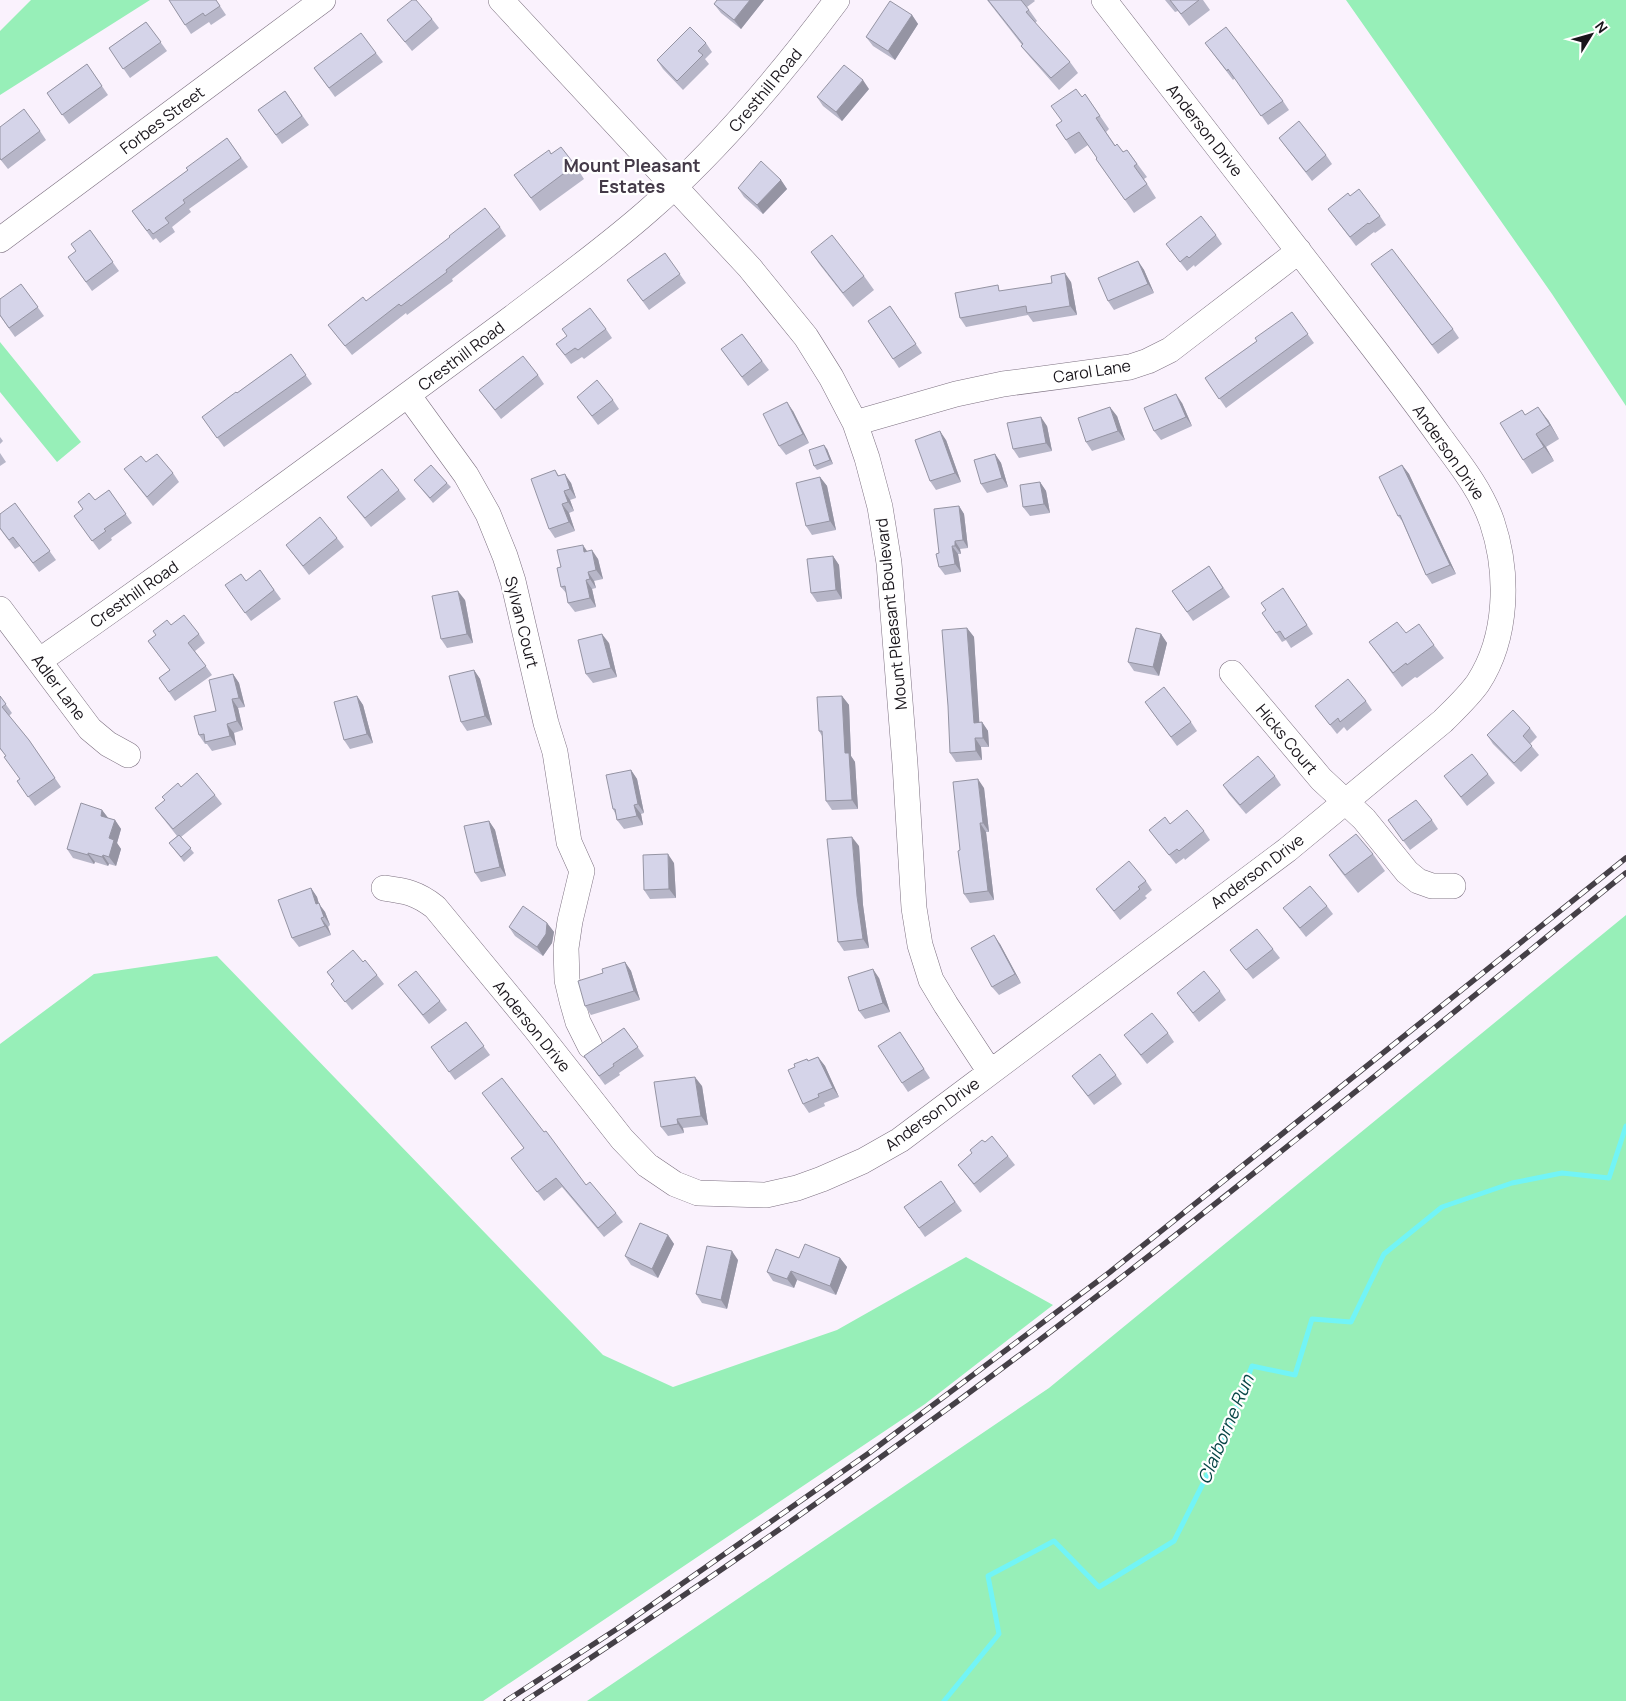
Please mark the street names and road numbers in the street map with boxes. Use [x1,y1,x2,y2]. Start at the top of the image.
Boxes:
street label: Cresthill Road [723,43,807,137]
street label: Anderson Drive [1162,79,1248,181]
street label: Forbes Street [115,81,209,159]
street label: Cresthill Road [413,316,509,396]
street label: Carol Lane [1052,354,1132,388]
street label: Anderson Drive [1408,400,1490,504]
street label: Mount Pleasant Boulevard [870,517,912,711]
street label: Cresthill Road [85,555,183,633]
street label: Sylvan Court [500,574,544,670]
street label: Adler Lane [27,649,91,725]
street label: Hicks Court [1251,699,1323,779]
street label: Anderson Drive [1206,829,1308,913]
street label: Anderson Drive [488,976,576,1076]
street label: Anderson Drive [880,1072,984,1156]

